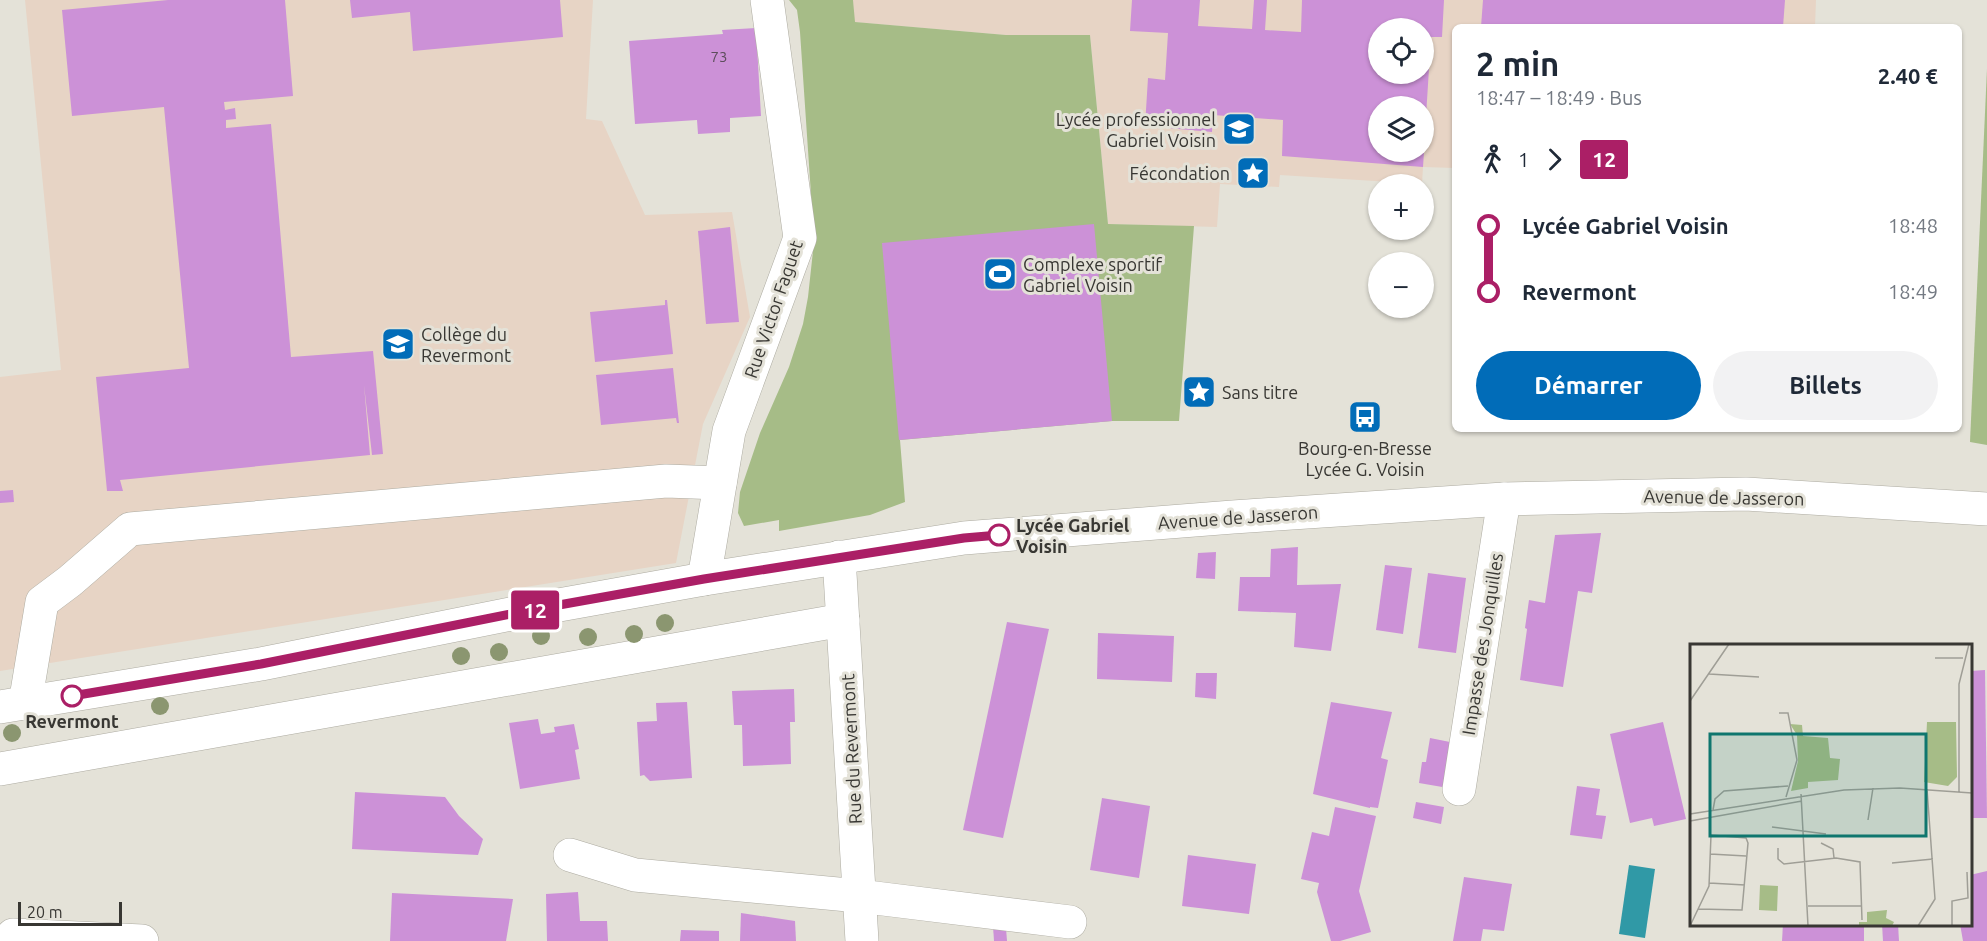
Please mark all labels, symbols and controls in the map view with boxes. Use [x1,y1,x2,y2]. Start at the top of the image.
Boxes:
map controls [1368,18,1434,318]
button: locate [1368,18,1434,84]
text: 2 min [1476,45,1559,82]
house number: 73 [711,48,727,65]
text: 2.40 € [1878,63,1938,88]
text: 18:47 – 18:49 · Bus [1476,86,1642,109]
button: layers [1368,96,1434,162]
place label: Lycée professionnel Gabriel Voisin [1056,109,1216,150]
school or university icon: Lycée professionnel Gabriel Voisin [1221,111,1257,147]
icon: walk [1476,143,1509,176]
icon: forward [1538,143,1571,176]
text: 12 [1592,147,1616,171]
text: 1 [1518,148,1529,171]
place icon: Fécondation [1235,155,1271,191]
place label: Fécondation [1129,163,1230,183]
button: + [1368,174,1434,240]
text: Lycée Gabriel Voisin [1522,213,1729,238]
text: 18:48 [1888,214,1938,237]
street label: Rue Victor Faguet [740,237,806,381]
button: − [1368,252,1434,318]
place label: Complexe sportif Gabriel Voisin [1023,254,1162,295]
sports icon: Complexe sportif Gabriel Voisin [982,256,1018,292]
text: Revermont [1522,279,1636,304]
text: 18:49 [1888,280,1938,303]
place label: Collège du Revermont [421,324,511,365]
school or university icon: Collège du Revermont [380,326,416,362]
button: Démarrer [1476,351,1701,420]
button: Billets [1713,351,1938,420]
place icon: Sans titre [1181,374,1217,410]
place label: Sans titre [1222,382,1298,402]
bus stop icon: Bourg-en-Bresse Lycée G. Voisin [1347,399,1383,435]
place label: Bourg-en-Bresse Lycée G. Voisin [1298,438,1432,479]
street label: Avenue de Jasseron [1644,486,1804,508]
street label: Avenue de Jasseron [1157,501,1319,533]
place label: Lycée Gabriel Voisin [1016,515,1130,556]
marker: Lycée Gabriel Voisin [988,524,1010,546]
street label: Impasse des Jonquilles [1458,551,1506,736]
line badge: 12 [508,590,562,630]
text: 12 [523,598,547,622]
inset map [1690,644,1972,926]
street label: Rue du Revermont [837,673,865,825]
marker: Revermont [61,685,83,707]
place label: Revermont [25,711,119,731]
scale bar [18,899,122,926]
text: 20 m [27,903,63,921]

